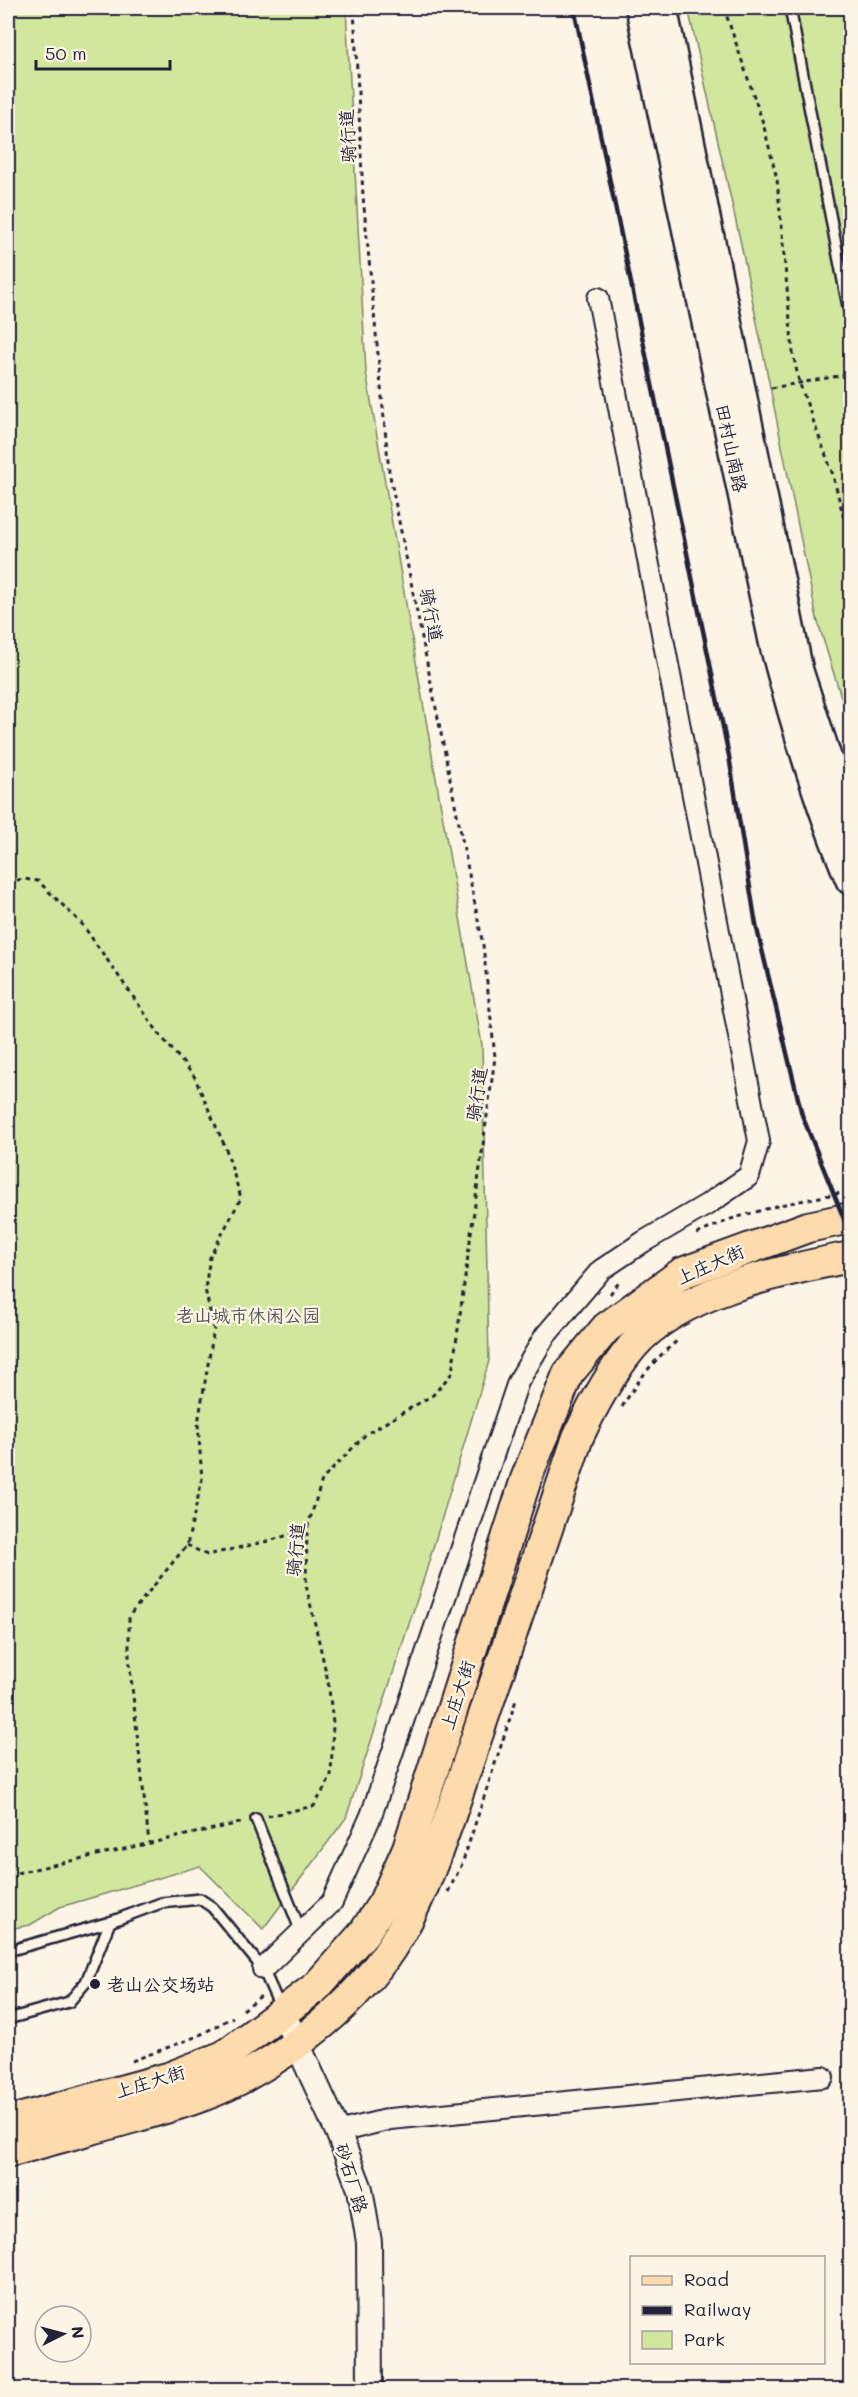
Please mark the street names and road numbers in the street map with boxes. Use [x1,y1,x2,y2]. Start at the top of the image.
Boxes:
street label: 骑行道 [334,108,360,164]
street label: 田村山南路 [711,401,753,495]
street label: 骑行道 [415,586,449,644]
street label: 骑行道 [460,1066,492,1122]
street label: 上庄大街 [672,1238,748,1290]
street label: 骑行道 [281,1521,309,1577]
street label: 上庄大街 [434,1657,480,1733]
street label: 上庄大街 [112,2059,188,2103]
street label: 砂石厂路 [330,2140,374,2216]

